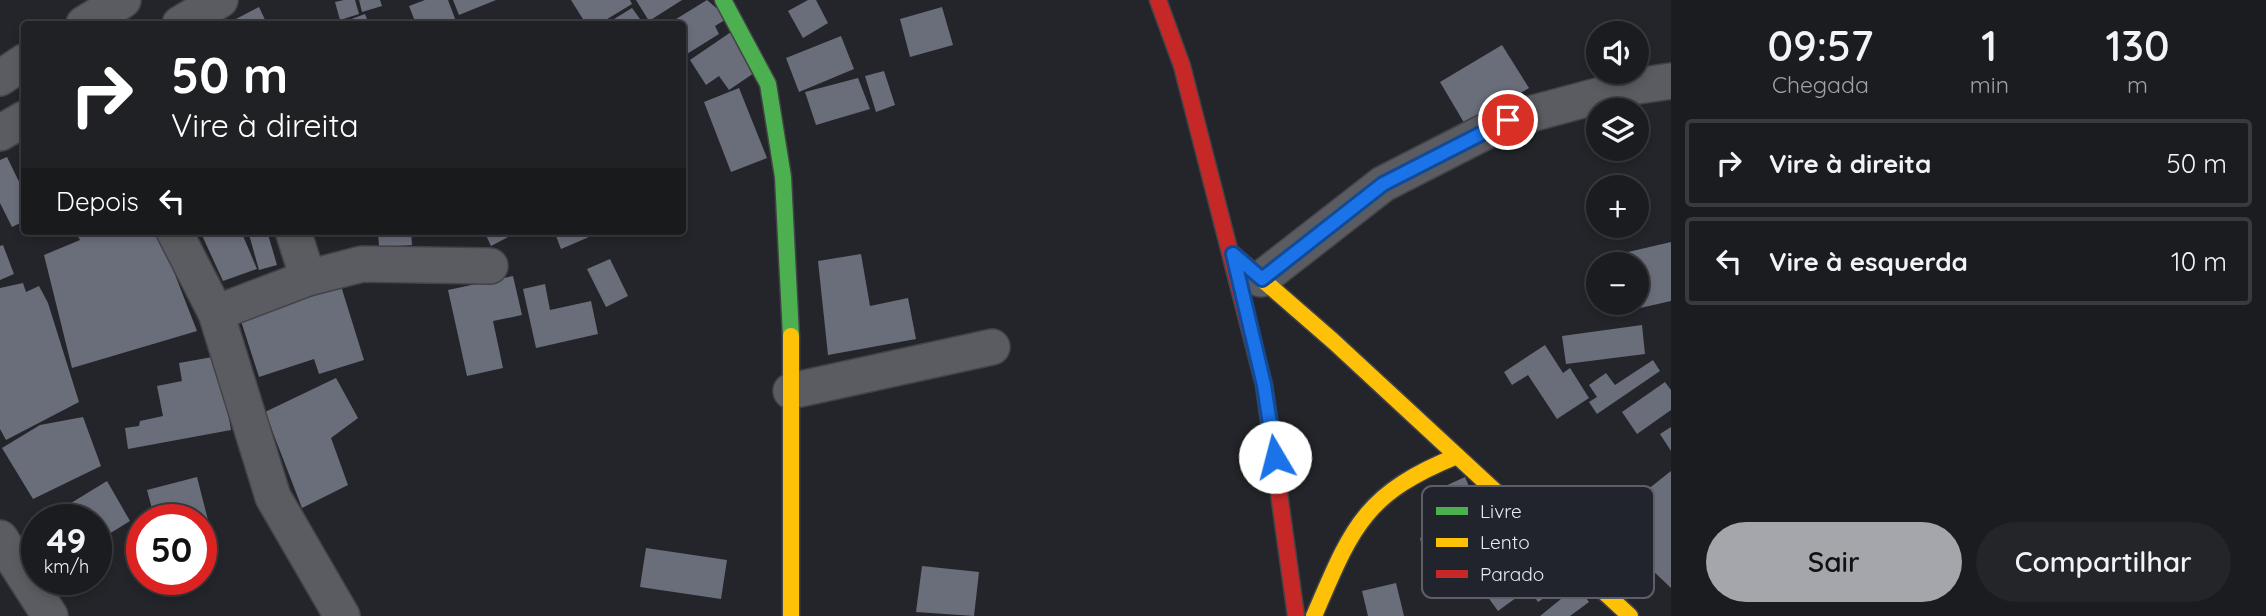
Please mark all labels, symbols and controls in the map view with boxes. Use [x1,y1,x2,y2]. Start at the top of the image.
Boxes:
text: 09:57 [1767,19,1873,72]
text: 1 [1981,19,1997,72]
text: 130 [2106,19,2170,72]
map controls [1586,21,1649,315]
button: sound [1586,21,1649,84]
text: 50 m [171,44,288,105]
icon: right [56,49,147,140]
text: Chegada [1772,70,1869,99]
text: min [1970,70,2009,99]
text: m [2127,70,2148,99]
pin [1478,90,1538,150]
button: layers [1586,98,1649,161]
icon: arrive [1489,101,1527,139]
text: Vire à direita [171,105,359,145]
icon: right [1710,144,1748,182]
text: Vire à direita [1769,147,1931,180]
text: 50 m [2167,147,2227,180]
button: + [1586,175,1649,238]
icon: left [153,182,191,220]
text: Depois [56,185,139,218]
icon: left [1710,242,1748,280]
text: Vire à esquerda [1769,245,1968,278]
text: 10 m [2171,245,2227,278]
button: − [1586,252,1649,315]
position arrow [1238,420,1312,494]
legend [1422,486,1654,598]
text: Livre [1480,499,1522,523]
speed limit sign: 50 [126,504,217,595]
text: 49 [47,518,86,562]
button: Sair [1706,522,1962,602]
button: Compartilhar [1976,522,2231,602]
text: Lento [1480,530,1530,554]
text: km/h [44,555,89,578]
text: Parado [1480,562,1544,586]

